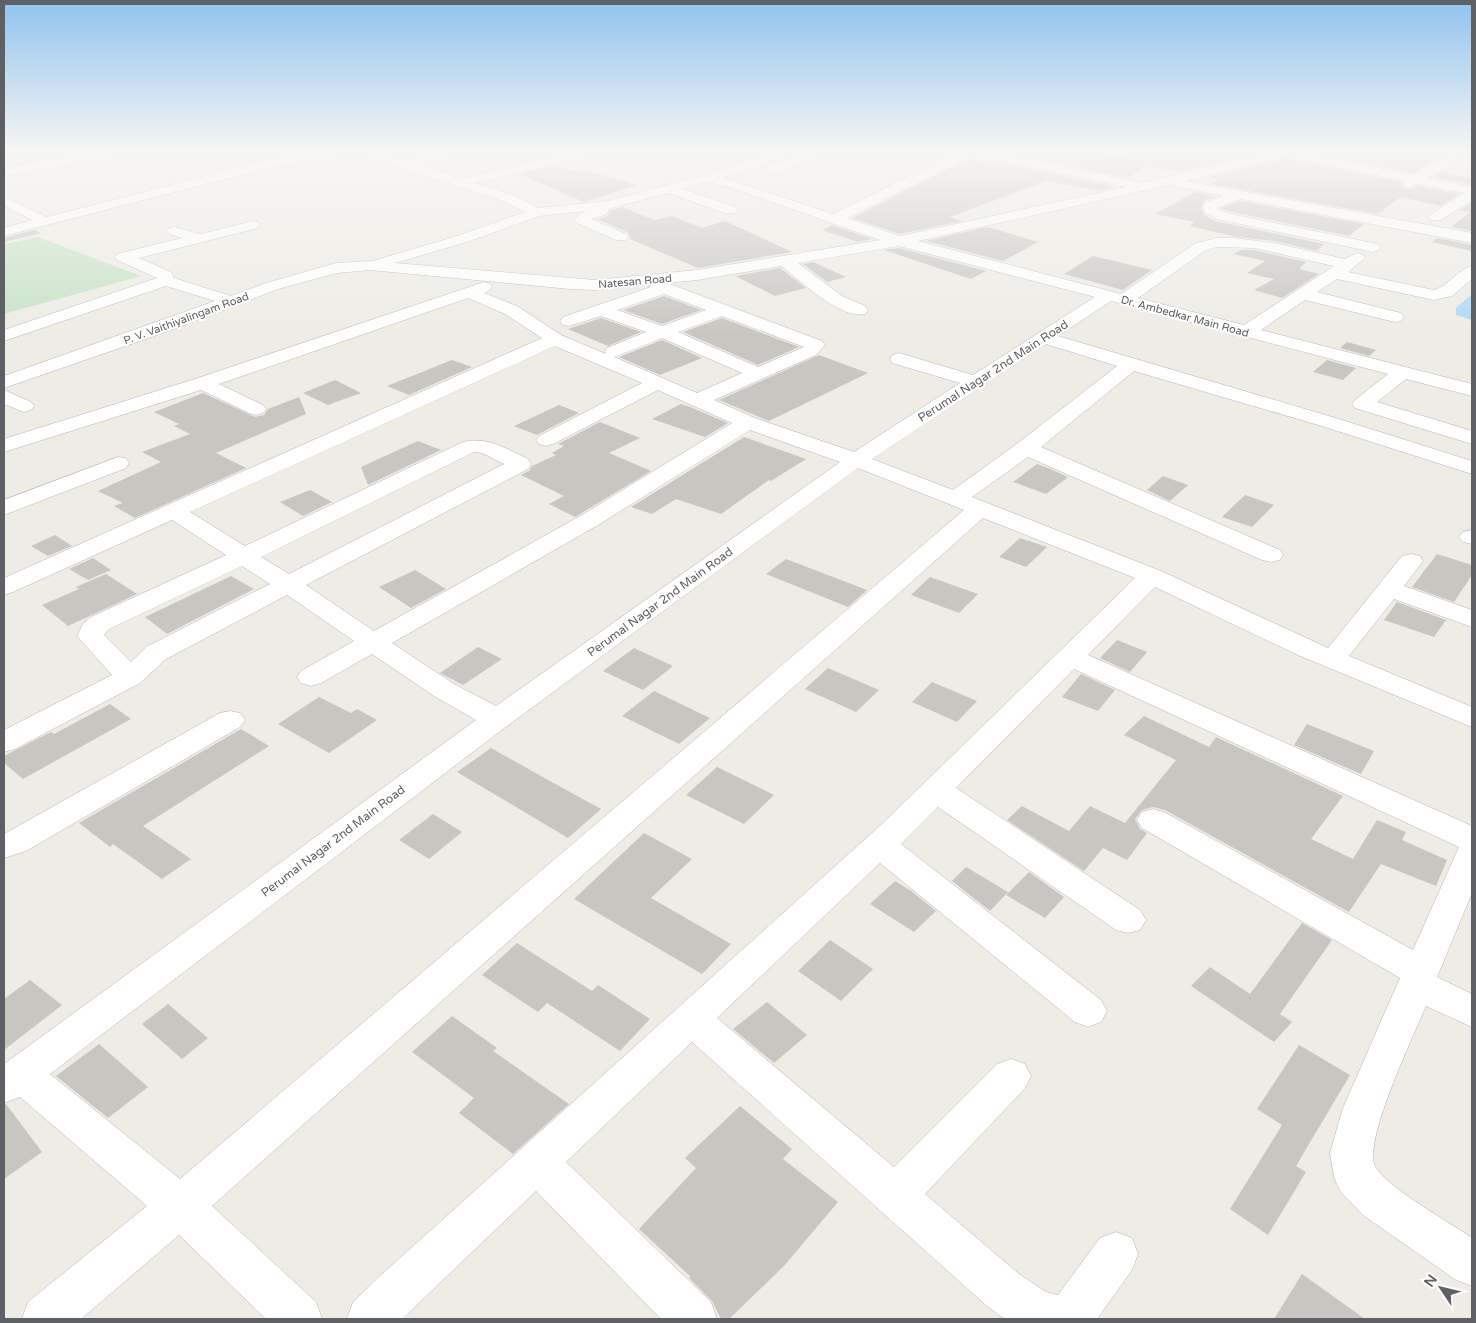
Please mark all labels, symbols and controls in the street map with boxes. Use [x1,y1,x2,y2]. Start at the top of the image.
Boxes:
street label: Natesan Road [598,272,672,291]
street label: P. V. Vaithiyalingam Road [122,290,251,347]
street label: Dr. Ambedkar Main Road [1119,293,1250,340]
street label: Perumal Nagar 2nd Main Road [915,317,1071,425]
street label: Perumal Nagar 2nd Main Road [585,545,735,659]
street label: Perumal Nagar 2nd Main Road [258,782,408,900]
north arrow [1416,1263,1466,1313]
text: N [1421,1271,1441,1290]

